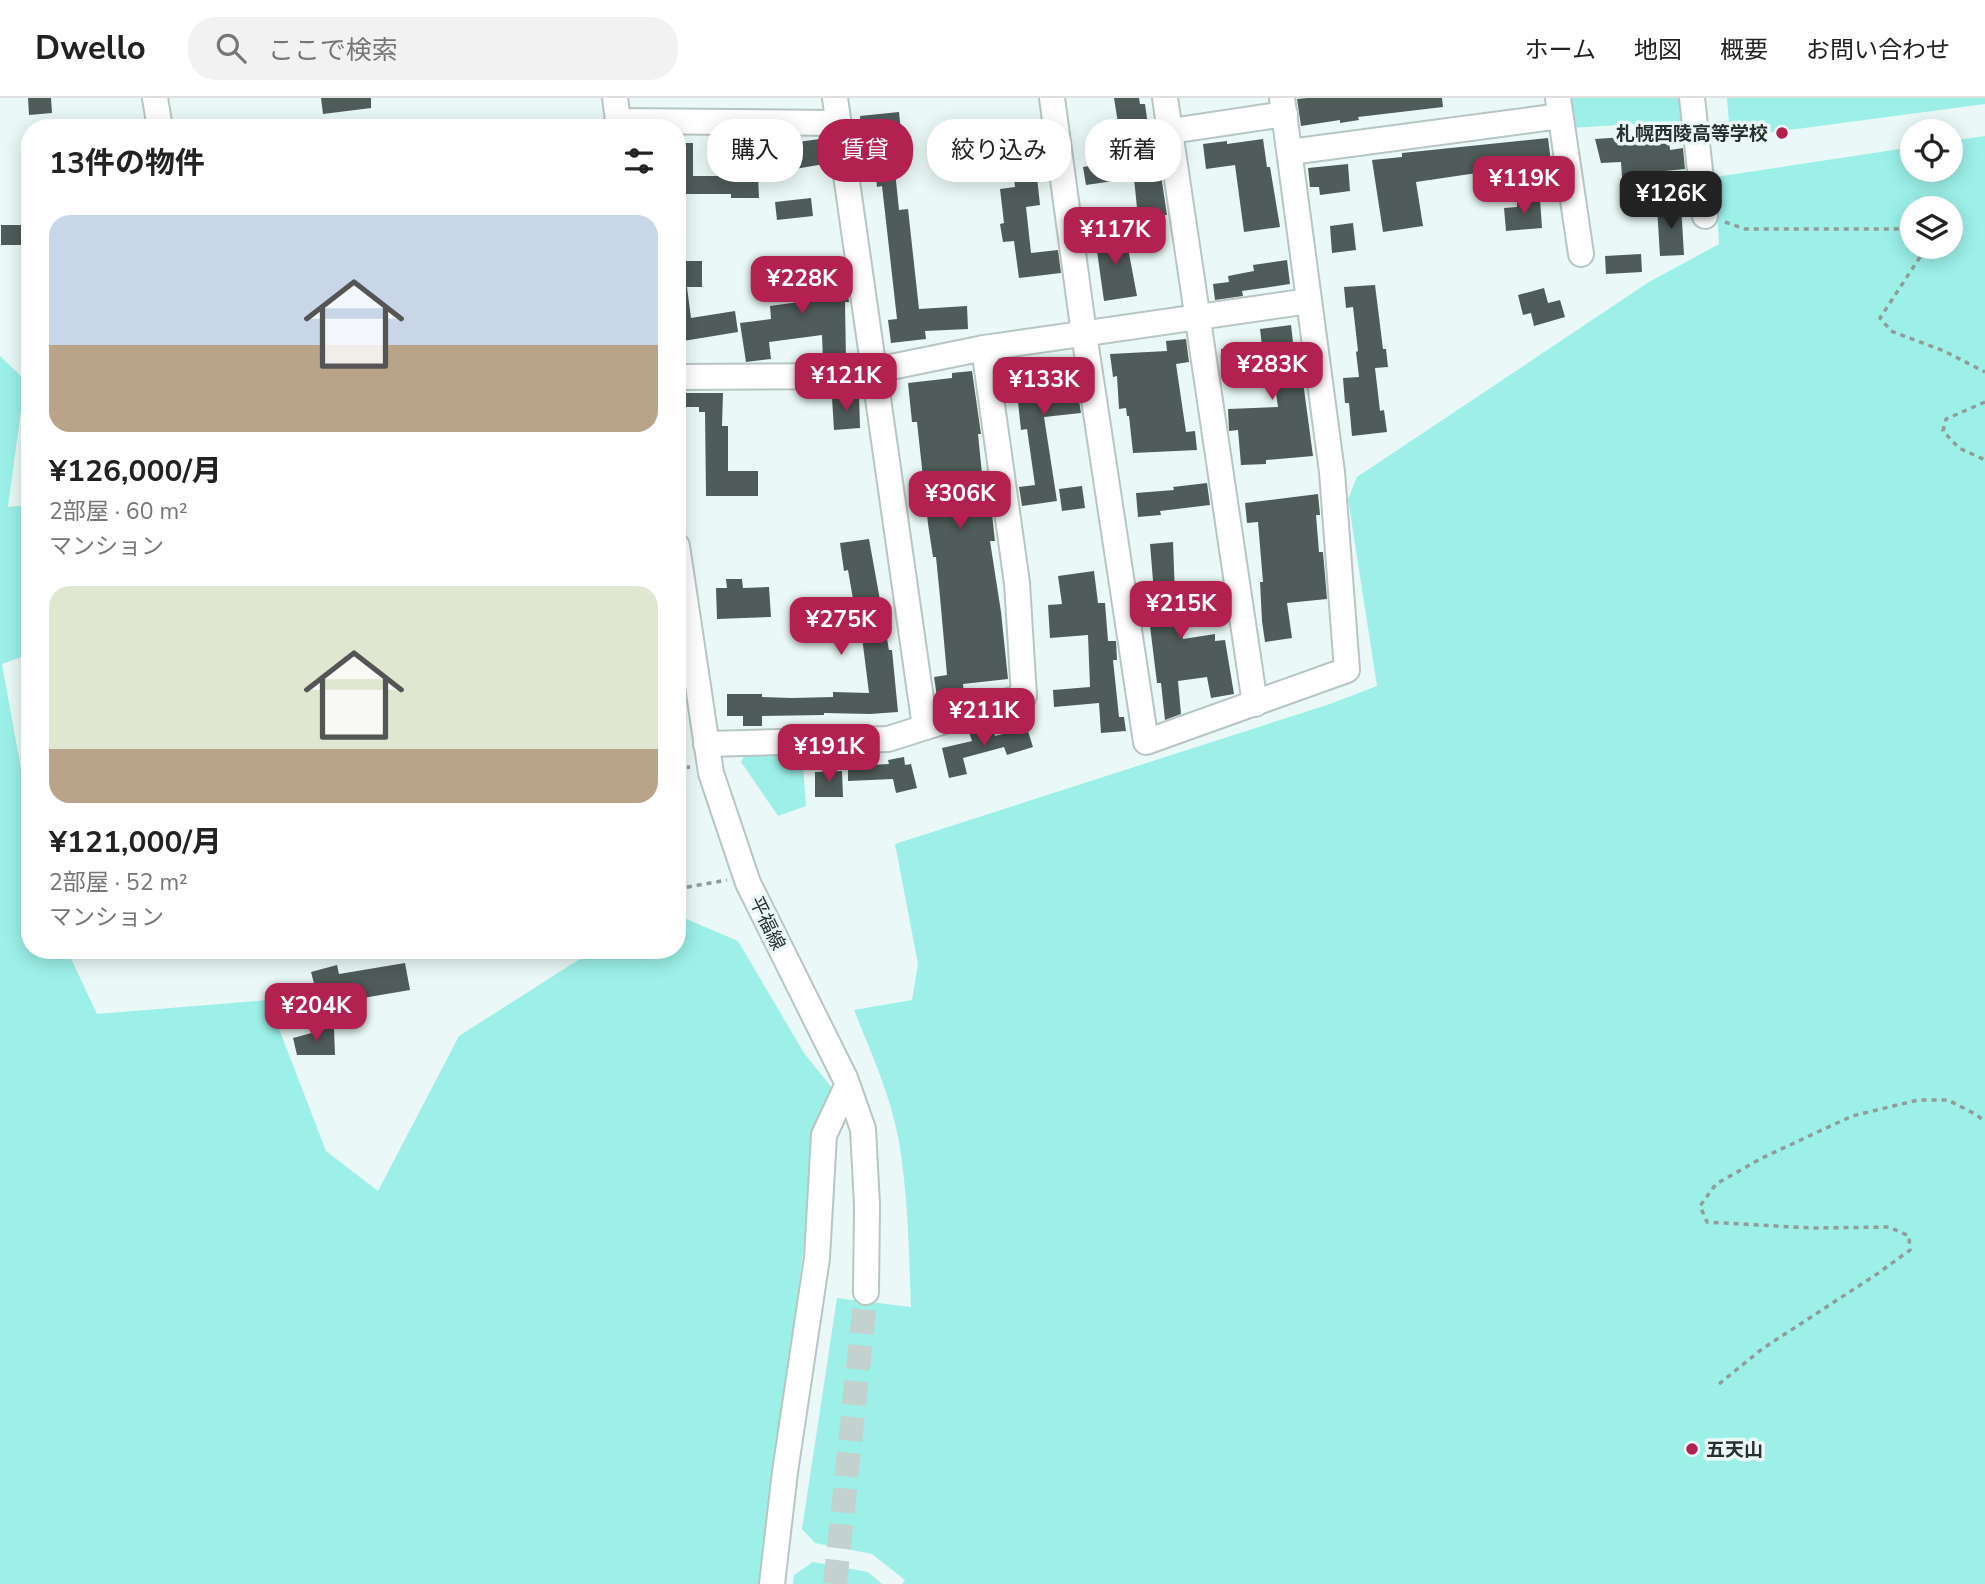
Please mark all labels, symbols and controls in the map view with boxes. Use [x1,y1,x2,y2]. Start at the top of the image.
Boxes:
search box [188,17,678,80]
text: Dwello [35,26,146,71]
icon: search [212,29,250,67]
text: ここで検索 [268,33,398,68]
text: ホーム [1525,34,1596,66]
text: 地図 [1634,34,1682,66]
text: 概要 [1720,34,1768,66]
text: お問い合わせ [1806,34,1950,66]
chip: 購入 [707,119,803,182]
chip: 賃貸 [817,119,913,182]
chip: 絞り込み [927,119,1071,182]
chip: 新着 [1085,119,1181,182]
map controls [1900,119,1963,259]
button: locate [1900,119,1963,182]
place label: 札幌西陵高等学校 [1616,121,1768,147]
marker: 札幌西陵高等学校 [1774,125,1790,141]
icon: filters [620,142,658,180]
text: 13件の物件 [49,143,205,184]
pin: ¥119K [1475,156,1573,216]
text: ¥119K [1489,163,1559,194]
pin: ¥126K [1622,172,1720,231]
text: ¥126K [1636,178,1706,209]
button: layers [1900,196,1963,259]
pin: ¥117K [1066,208,1164,267]
text: ¥117K [1080,214,1150,245]
pin: ¥228K [753,256,851,316]
icon: home [291,261,417,387]
text: ¥228K [767,263,837,294]
pin: ¥283K [1223,342,1321,402]
text: ¥283K [1237,349,1307,380]
pin: ¥121K [797,354,895,413]
pin: ¥133K [995,358,1093,417]
text: ¥121K [811,360,881,391]
text: ¥133K [1009,364,1079,395]
text: ¥126,000/月 [49,451,222,492]
pin: ¥306K [911,472,1009,531]
text: ¥306K [925,478,995,509]
text: 2部屋 · 60 m² [49,496,188,527]
text: マンション [49,531,164,562]
pin: ¥215K [1132,582,1230,641]
text: ¥215K [1146,588,1216,619]
pin: ¥275K [792,598,890,657]
text: ¥275K [806,604,876,635]
icon: home [291,632,417,758]
pin: ¥211K [935,688,1033,748]
text: ¥211K [949,695,1019,726]
pin: ¥191K [780,724,878,784]
text: ¥191K [794,731,864,762]
text: ¥121,000/月 [49,822,222,863]
text: 2部屋 · 52 m² [49,867,188,898]
street label: 平福線 [743,892,791,955]
text: マンション [49,902,164,933]
pin: ¥204K [267,984,365,1043]
text: ¥204K [281,990,351,1021]
place label: 五天山 [1706,1437,1763,1463]
marker: 五天山 [1684,1441,1700,1457]

